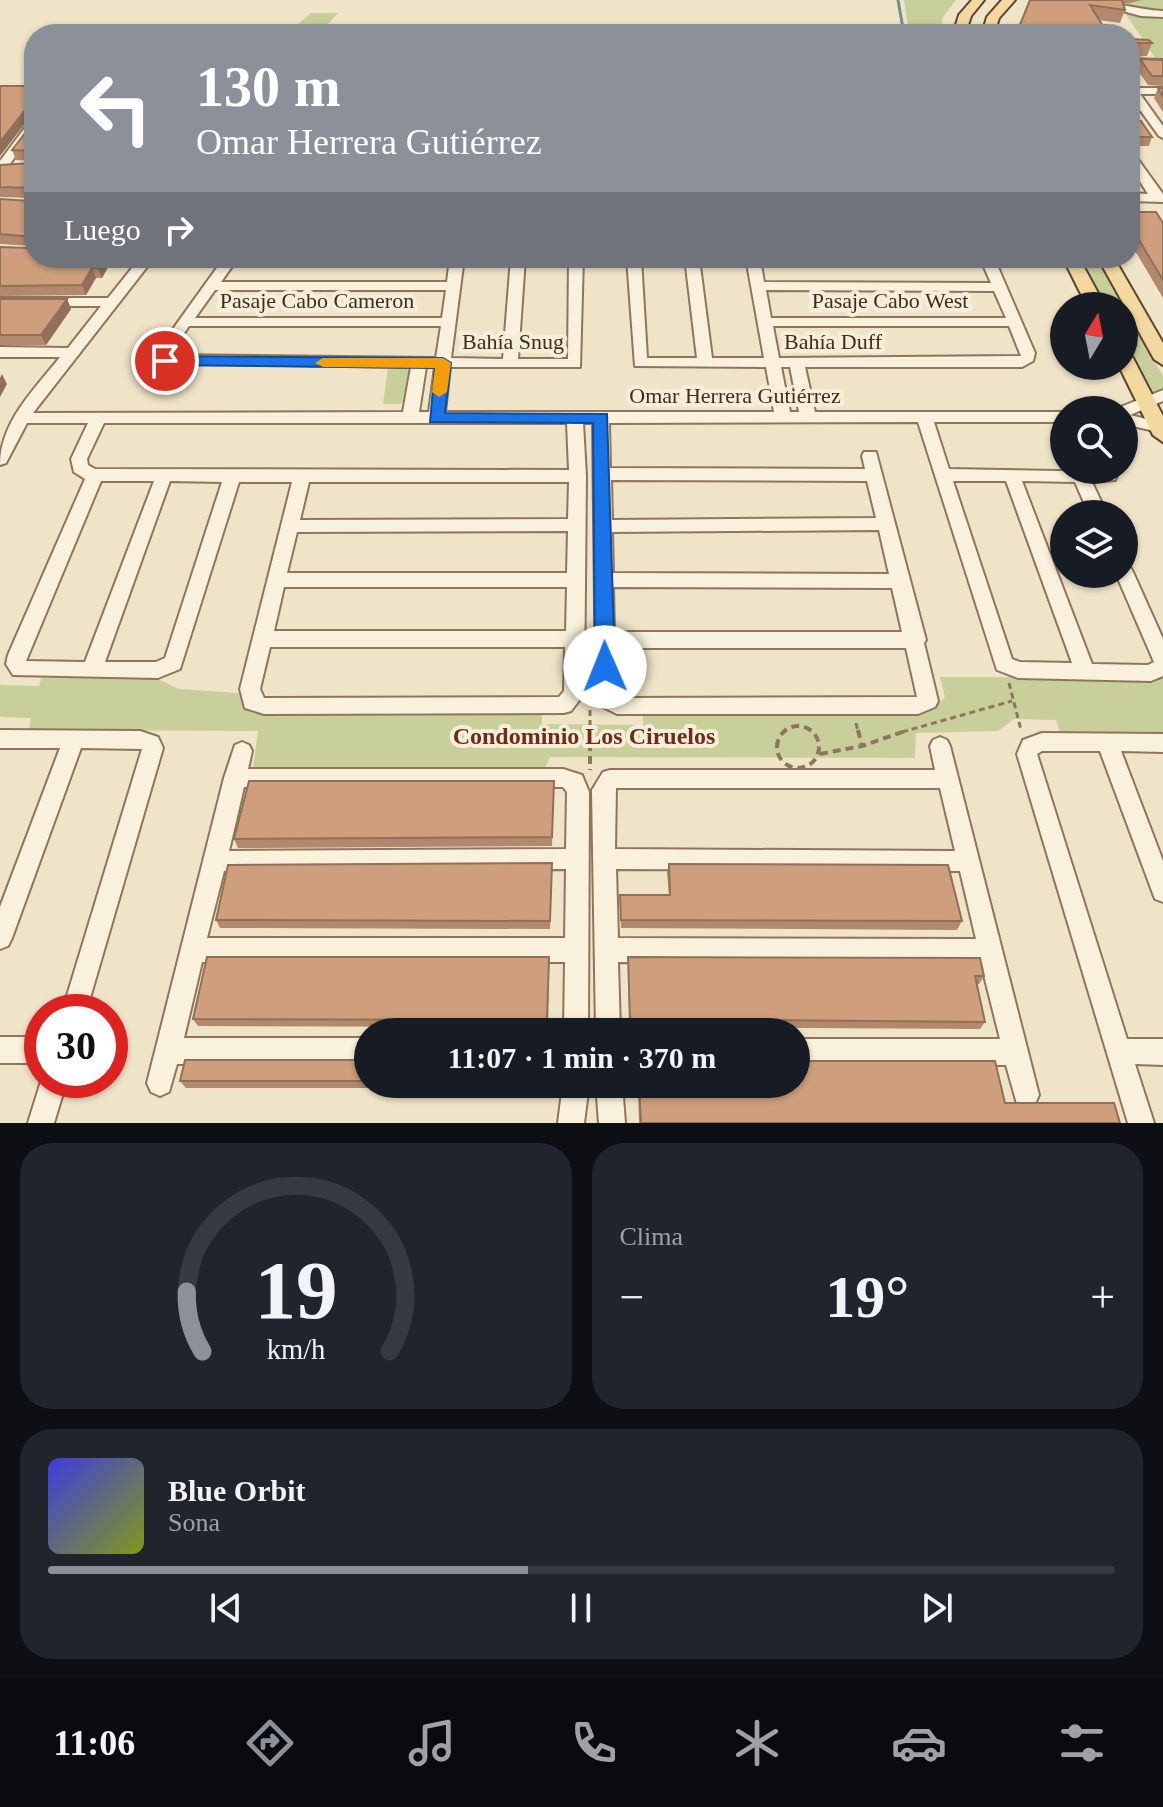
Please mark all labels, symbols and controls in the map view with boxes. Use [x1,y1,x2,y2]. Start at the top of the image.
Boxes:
icon: left [64,56,168,160]
text: 130 m [196,56,341,118]
text: Omar Herrera Gutiérrez [196,122,542,162]
icon: right [157,208,201,252]
text: Luego [64,213,141,246]
street label: Pasaje Cabo Cameron [220,288,414,313]
street label: Pasaje Cabo West [812,288,968,313]
north arrow [1050,292,1138,380]
map controls [1050,292,1138,588]
pin [131,327,199,395]
street label: Bahía Snug [462,329,564,354]
street label: Bahía Duff [784,329,883,354]
icon: arrive [143,339,187,383]
street label: Omar Herrera Gutiérrez [629,383,841,408]
button: search [1050,396,1138,484]
button: layers [1050,500,1138,588]
position arrow [563,625,647,709]
district label: Condominio Los Ciruelos [453,723,715,749]
speed limit sign: 30 [24,994,128,1098]
text: 11:07 · 1 min · 370 m [448,1041,716,1074]
text: Clima [620,1222,683,1251]
text: 19 [254,1244,337,1336]
text: 19° [825,1264,909,1330]
text: − [620,1273,644,1322]
text: + [1090,1273,1115,1322]
text: km/h [266,1334,325,1365]
text: Blue Orbit [168,1474,306,1507]
text: Sona [168,1508,220,1537]
icon: previous [204,1586,248,1630]
icon: pause [559,1586,603,1630]
icon: next [915,1586,959,1630]
icon: directions [242,1715,298,1771]
icon: music [404,1715,460,1771]
icon: phone [566,1715,622,1771]
icon: climate [729,1715,785,1771]
icon: car [891,1715,947,1771]
icon: filters [1054,1715,1110,1771]
text: 11:06 [53,1723,135,1763]

